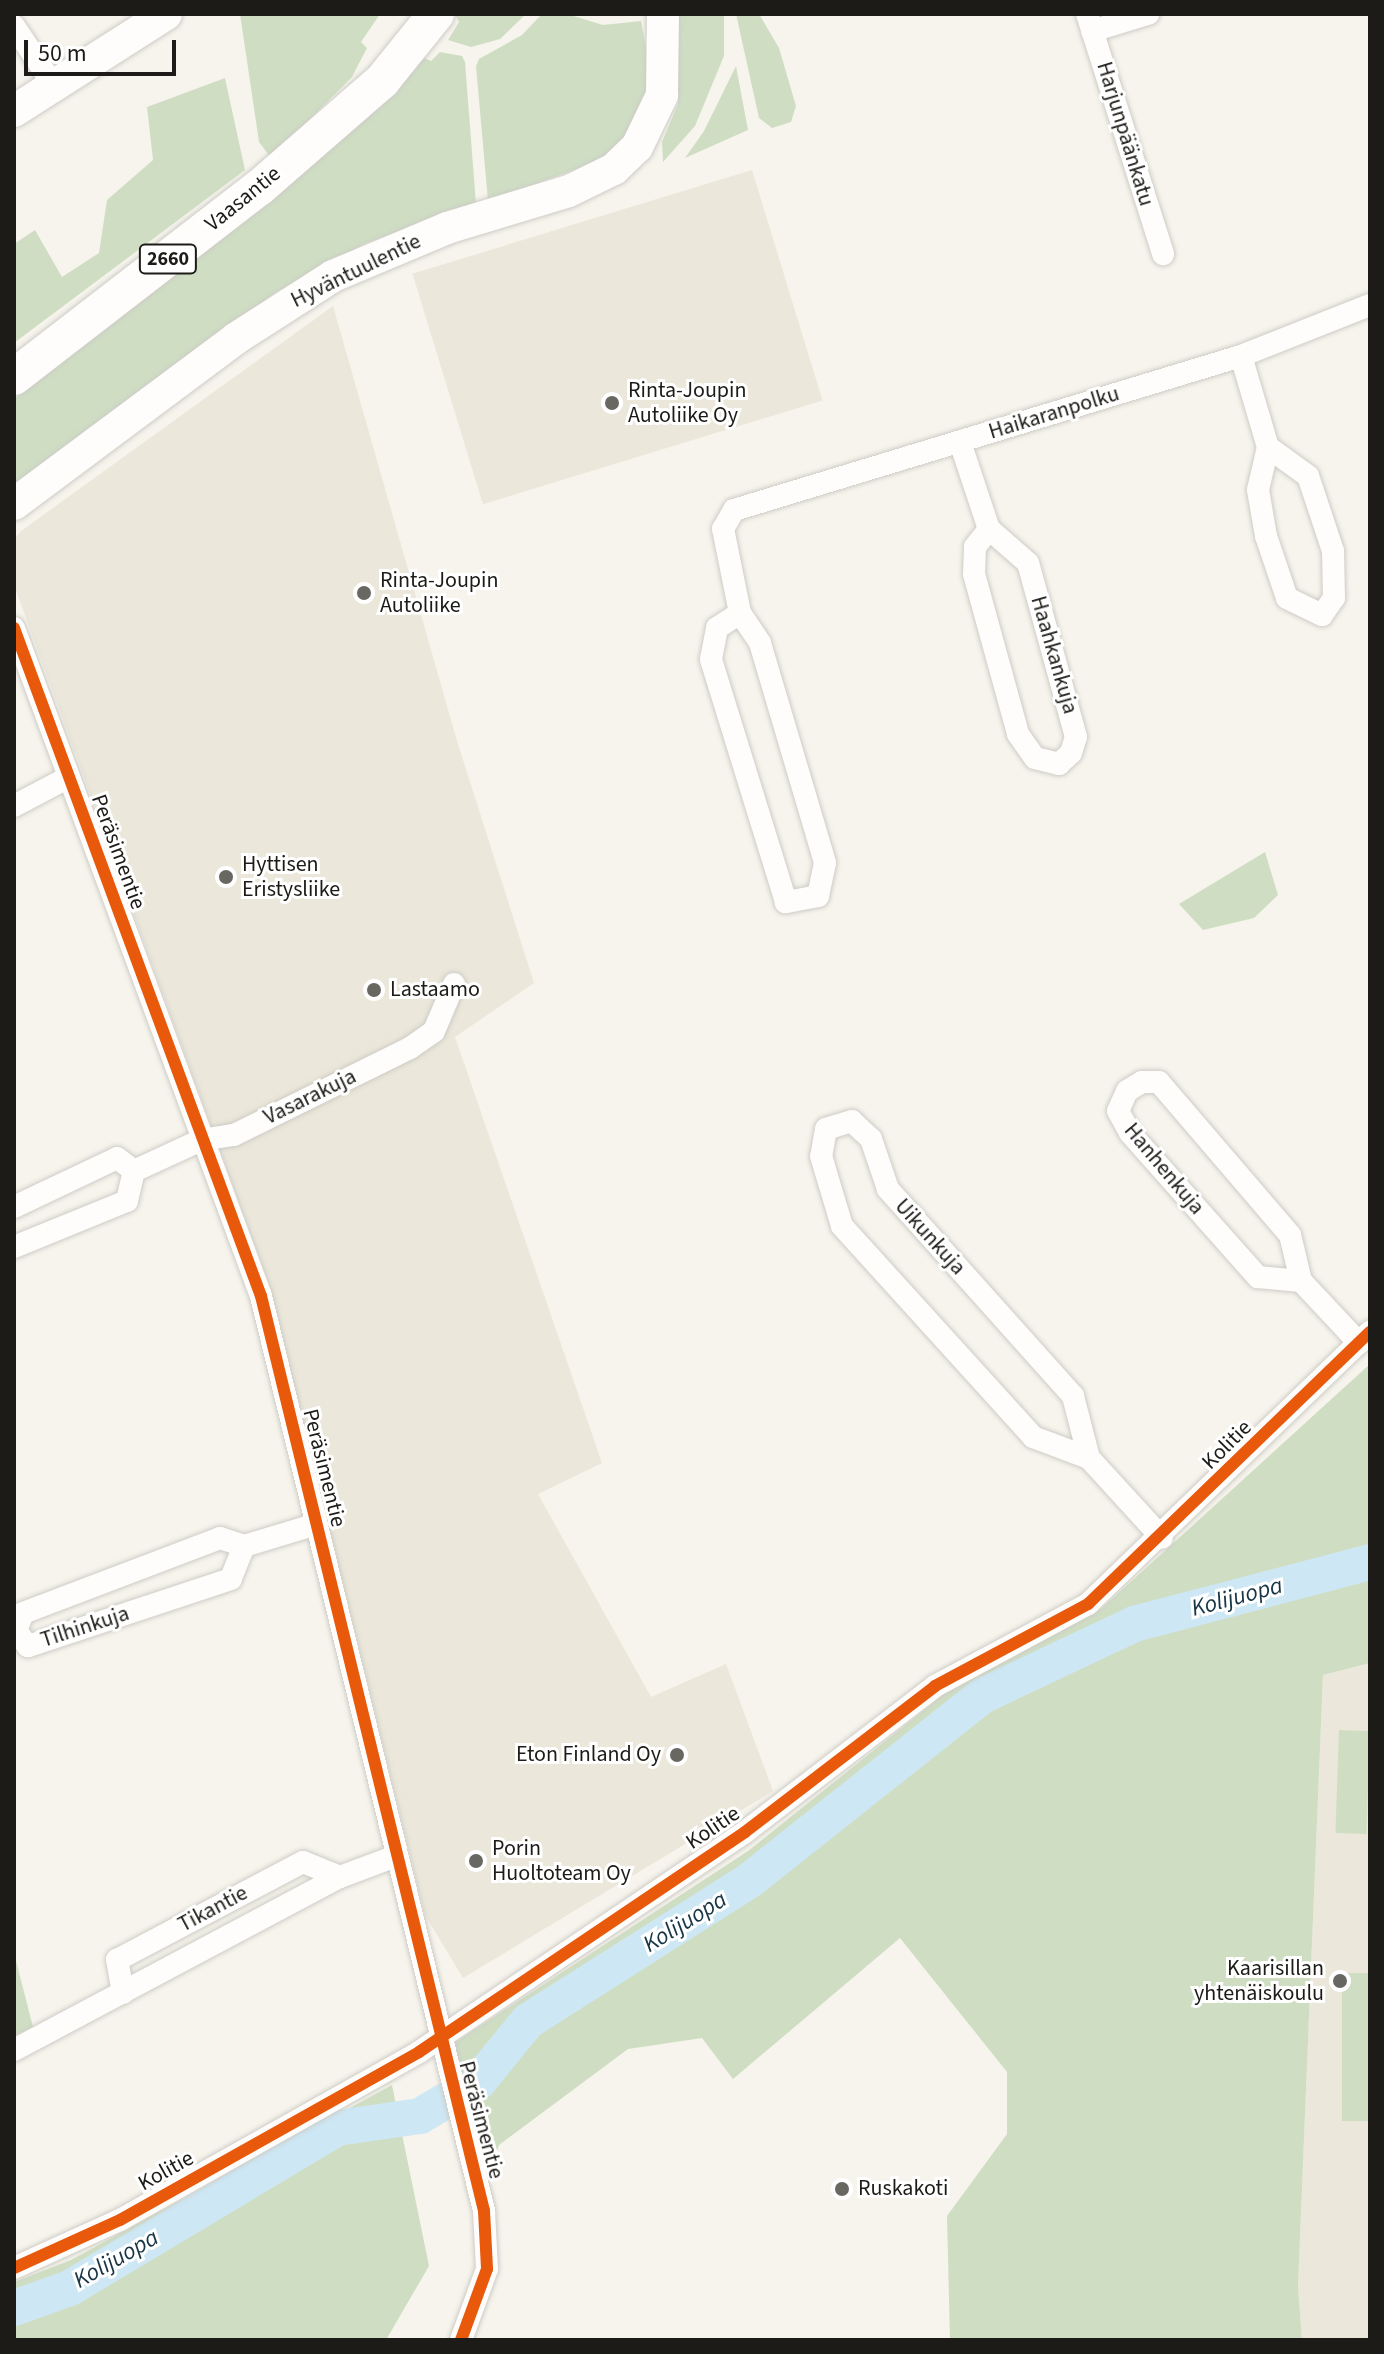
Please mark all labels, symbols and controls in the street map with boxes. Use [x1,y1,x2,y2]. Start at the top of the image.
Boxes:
scale bar [28,24,180,74]
text: 50 m [38,36,87,71]
street label: Harjunpäänkatu [1091,59,1159,209]
street label: Vaasantie [200,161,286,237]
street label: Hyväntuulentie [287,228,425,314]
road number: 2660 [138,243,198,275]
place label: Rinta-Joupin Autoliike Oy [628,377,747,428]
street label: Haikaranpolku [986,381,1122,445]
marker: Rinta-Joupin Autoliike Oy [603,394,621,412]
place label: Rinta-Joupin Autoliike [380,567,499,618]
marker: Rinta-Joupin Autoliike [355,584,373,602]
street label: Haahkankuja [1025,593,1083,717]
street label: Peräsimentie [85,791,151,913]
place label: Hyttisen Eristysliike [242,851,340,902]
marker: Hyttisen Eristysliike [217,868,235,886]
place label: Lastaamo [390,977,480,1003]
marker: Lastaamo [365,981,383,999]
street label: Vasarakuja [259,1063,361,1131]
street label: Hanhenkuja [1118,1118,1210,1220]
street label: Uikunkuja [889,1194,971,1280]
street label: Peräsimentie [297,1406,351,1530]
street label: Kolitie [1197,1415,1257,1475]
water label: Kolijuopa [1188,1571,1286,1623]
street label: Tilhinkuja [38,1600,132,1654]
place label: Eton Finland Oy [516,1742,661,1768]
marker: Eton Finland Oy [668,1746,686,1764]
street label: Kolitie [681,1800,745,1856]
place label: Porin Huoltoteam Oy [492,1835,631,1886]
marker: Porin Huoltoteam Oy [467,1852,485,1870]
street label: Tikantie [174,1880,252,1938]
water label: Kolijuopa [638,1885,732,1959]
place label: Kaarisillan yhtenäiskoulu [1194,1955,1324,2006]
marker: Kaarisillan yhtenäiskoulu [1331,1972,1349,1990]
street label: Peräsimentie [453,2058,509,2182]
street label: Kolitie [134,2145,198,2197]
place label: Ruskakoti [858,2176,948,2202]
marker: Ruskakoti [833,2180,851,2198]
water label: Kolijuopa [68,2223,164,2295]

